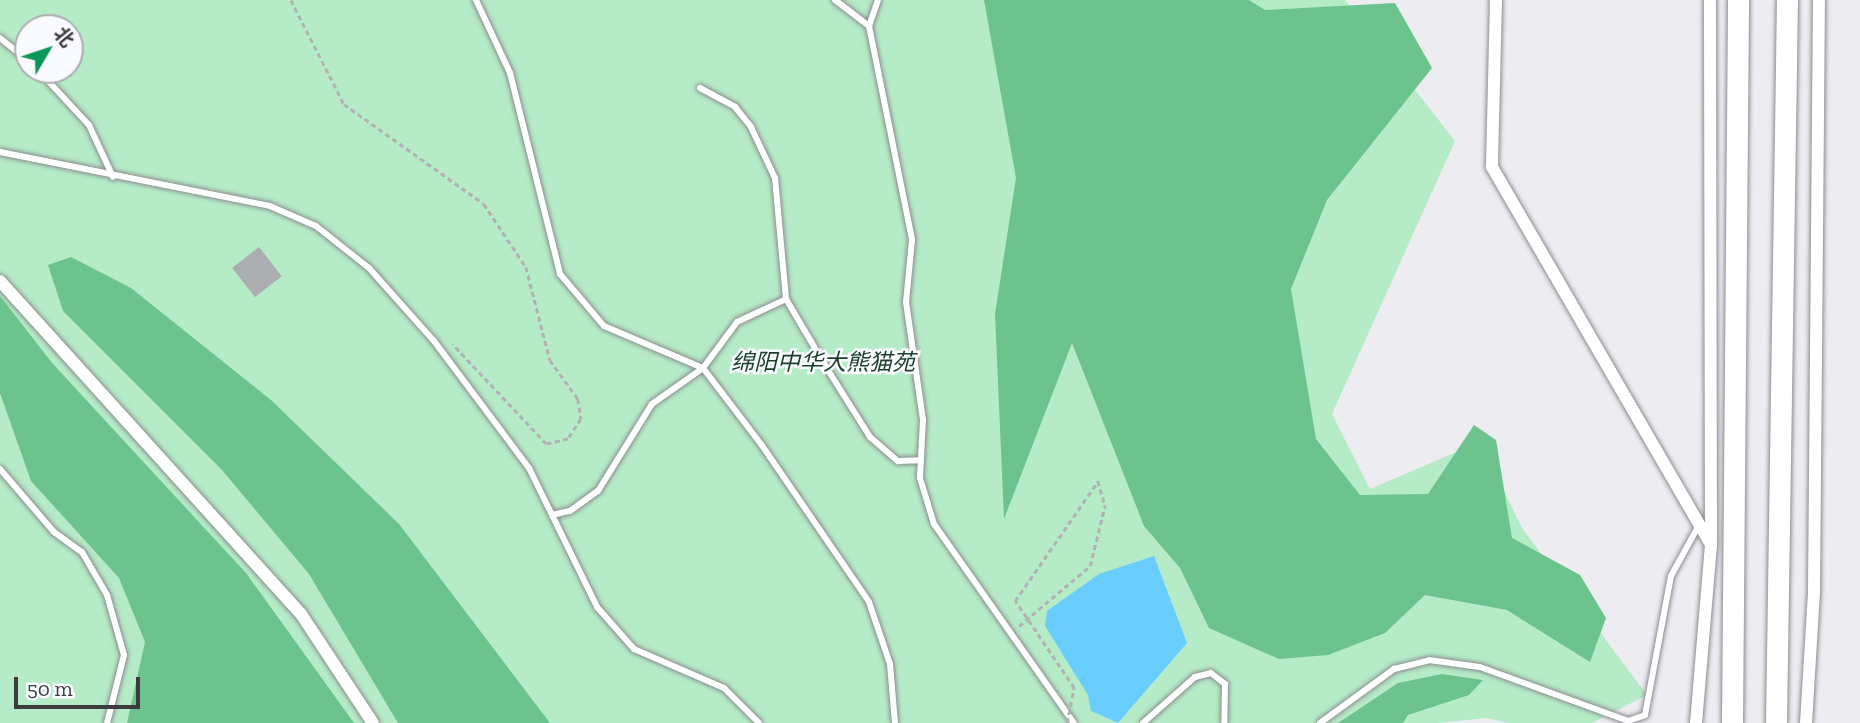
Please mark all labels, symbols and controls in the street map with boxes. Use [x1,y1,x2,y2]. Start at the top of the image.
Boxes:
north arrow [14,14,84,84]
text: 北 [49,22,79,51]
park label: 绵阳中华大熊猫苑 [731,348,915,376]
scale bar [18,664,144,708]
text: 50 m [27,676,73,701]

